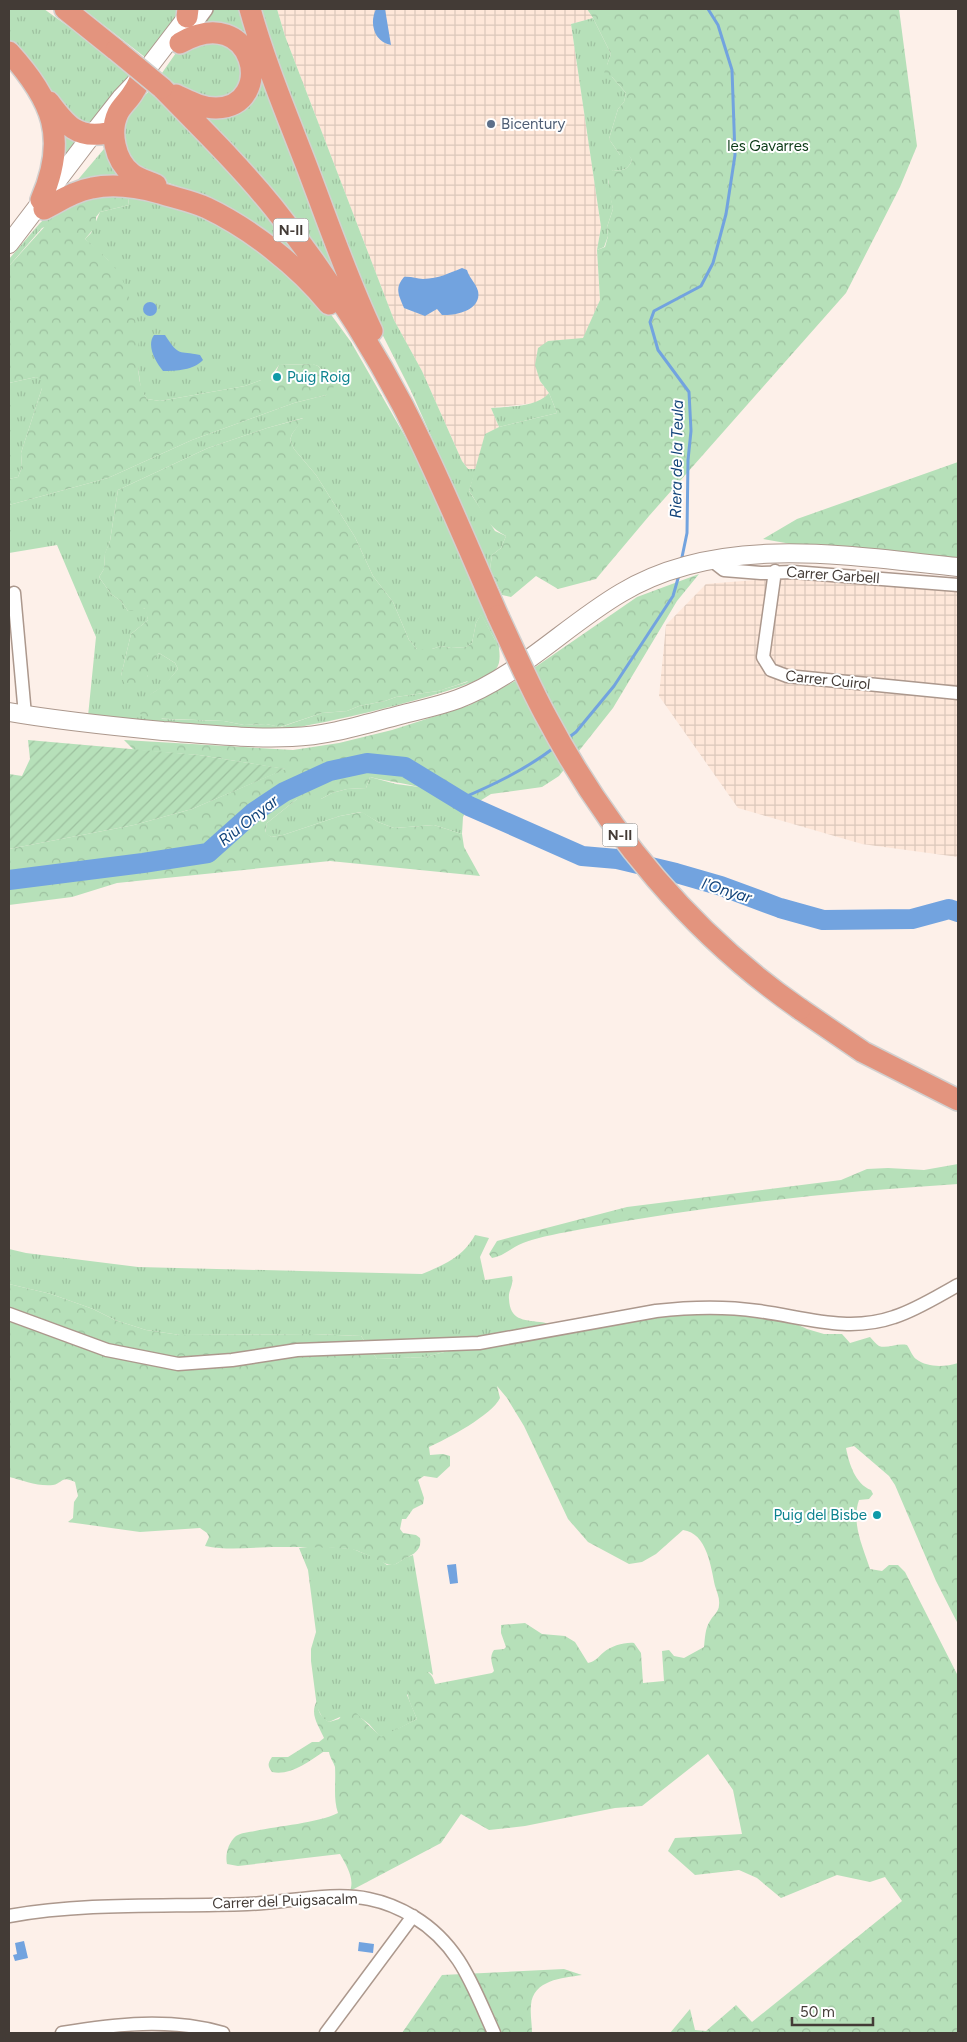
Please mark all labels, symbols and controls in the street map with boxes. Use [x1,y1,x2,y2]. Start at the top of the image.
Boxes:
place label: Bicentury [501,115,565,133]
marker: Bicentury [485,118,497,130]
park label: les Gavarres [727,137,809,155]
road number: N-II [274,218,308,242]
place label: Puig Roig [287,368,350,386]
marker: Puig Roig [271,371,283,383]
water label: Riera de la Teula [666,399,687,519]
street label: Carrer Garbell [786,563,880,587]
street label: Carrer Cuirol [785,667,871,693]
water label: Riu Onyar [215,791,283,850]
road number: N-II [602,824,638,846]
water label: l'Onyar [700,874,755,907]
place label: Puig del Bisbe [773,1506,867,1524]
marker: Puig del Bisbe [871,1509,883,1521]
street label: Carrer del Puigsacalm [212,1889,358,1913]
scale bar [792,1994,873,2026]
text: 50 m [800,2003,835,2021]

